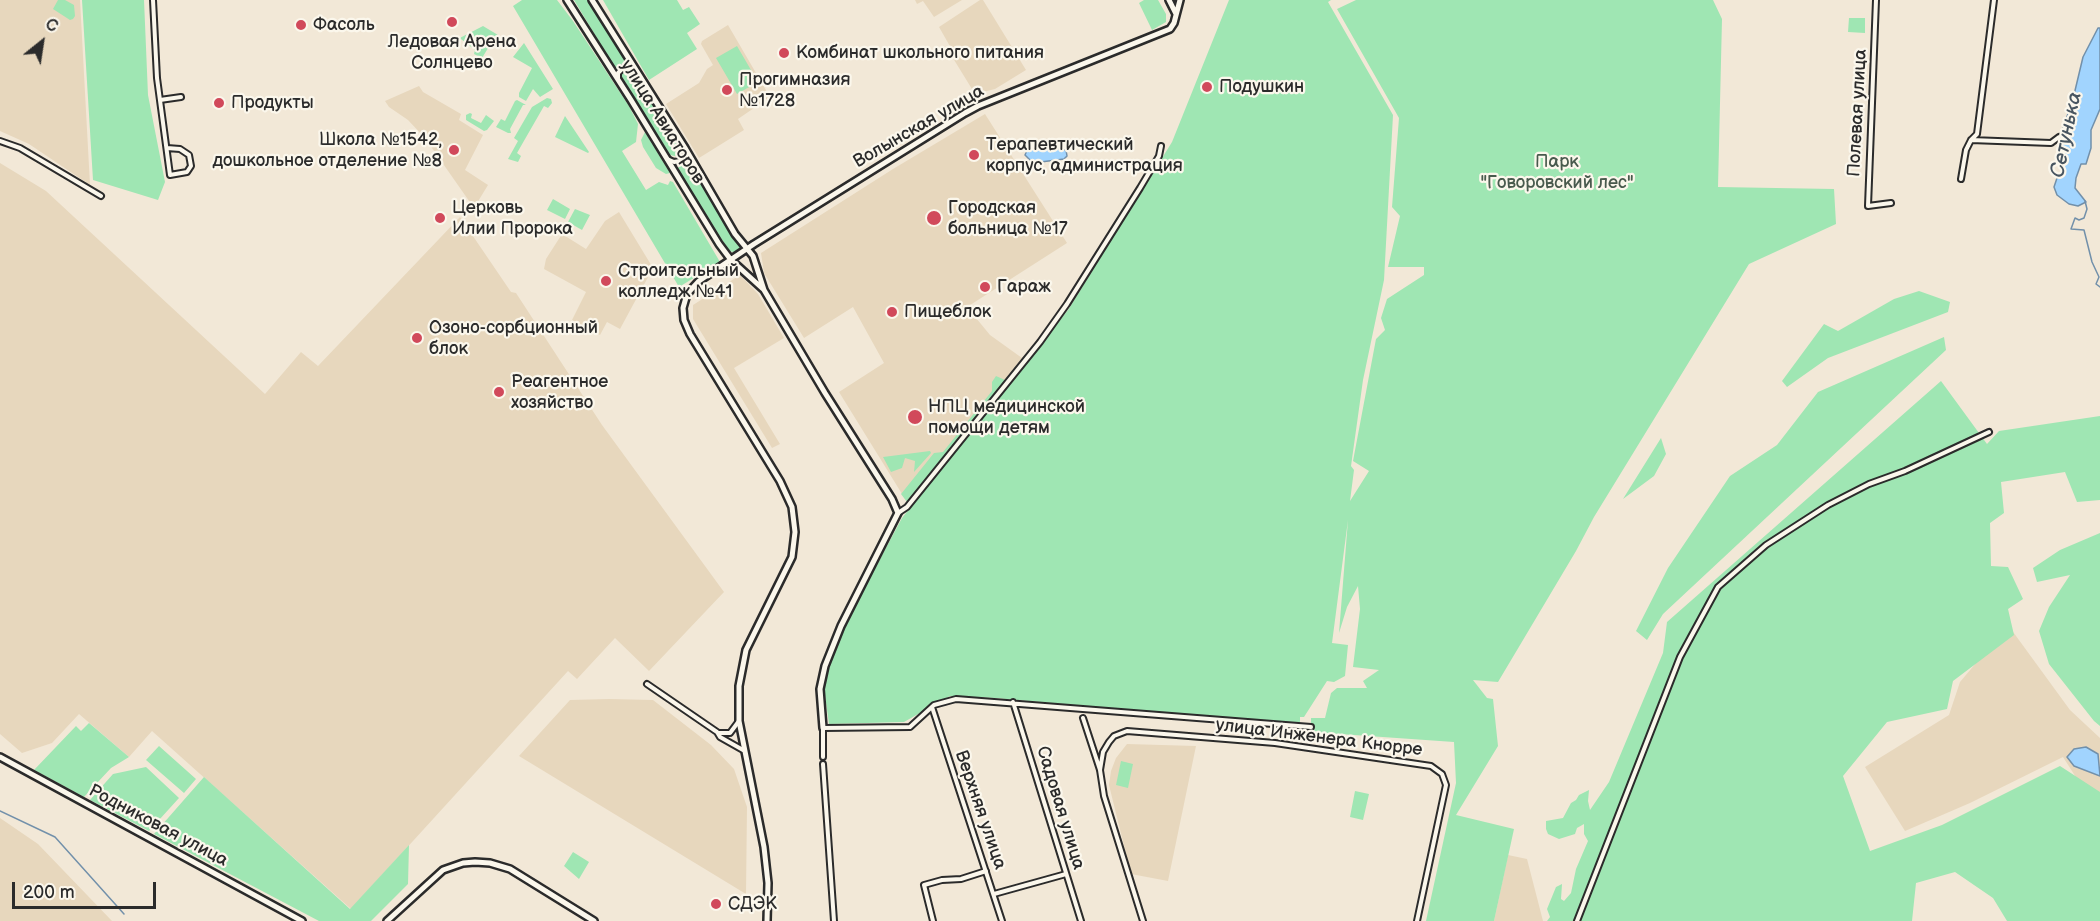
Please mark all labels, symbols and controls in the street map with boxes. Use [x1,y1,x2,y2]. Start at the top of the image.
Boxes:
north arrow [12,12,72,72]
place label: Фасоль [313,14,375,36]
text: С [42,15,61,37]
marker: Ледовая Арена Солнцево [445,15,459,29]
marker: Фасоль [294,18,308,32]
place label: Ледовая Арена Солнцево [388,31,516,74]
place label: Комбинат школьного питания [796,42,1044,64]
marker: Комбинат школьного питания [777,46,791,60]
street label: Полевая улица [1844,49,1872,177]
street label: улица Авиаторов [615,56,709,188]
place label: Прогимназия №1728 [739,69,850,112]
place label: Подушкин [1219,76,1304,98]
marker: Подушкин [1200,80,1214,94]
street label: Волынская улица [850,81,988,173]
marker: Прогимназия №1728 [720,83,734,97]
water label: Сетунька [2046,90,2088,180]
place label: Продукты [231,92,314,114]
marker: Продукты [212,96,226,110]
place label: Школа №1542, дошкольное отделение №8 [212,129,442,172]
place label: Терапевтический корпус, администрация [986,134,1183,176]
marker: Школа №1542, дошкольное отделение №8 [447,143,461,157]
marker: Терапевтический корпус, администрация [967,148,981,162]
park label: Парк "Говоровский лес" [1480,151,1634,194]
place label: Церковь Илии Пророка [452,197,573,240]
place label: Городская больница №17 [948,197,1068,240]
marker: Городская больница №17 [925,209,943,227]
marker: Церковь Илии Пророка [433,211,447,225]
place label: Строительный колледж №41 [618,260,739,302]
marker: Строительный колледж №41 [599,274,613,288]
place label: Гараж [997,276,1051,298]
marker: Гараж [978,280,992,294]
place label: Пищеблок [904,301,991,323]
marker: Пищеблок [885,305,899,319]
place label: Озоно-сорбционный блок [429,317,598,360]
marker: Озоно-сорбционный блок [410,331,424,345]
place label: Реагентное хозяйство [511,371,608,413]
marker: Реагентное хозяйство [492,385,506,399]
place label: НПЦ медицинской помощи детям [928,396,1085,438]
marker: НПЦ медицинской помощи детям [906,408,924,426]
street label: улица Инженера Кнорре [1214,715,1424,761]
street label: Садовая улица [1031,744,1089,872]
street label: Верхняя улица [950,748,1010,872]
street label: Родниковая улица [85,780,231,872]
scale bar [15,870,159,908]
text: 200 m [23,882,75,903]
place label: СДЭК [728,893,777,915]
marker: СДЭК [709,897,723,911]

